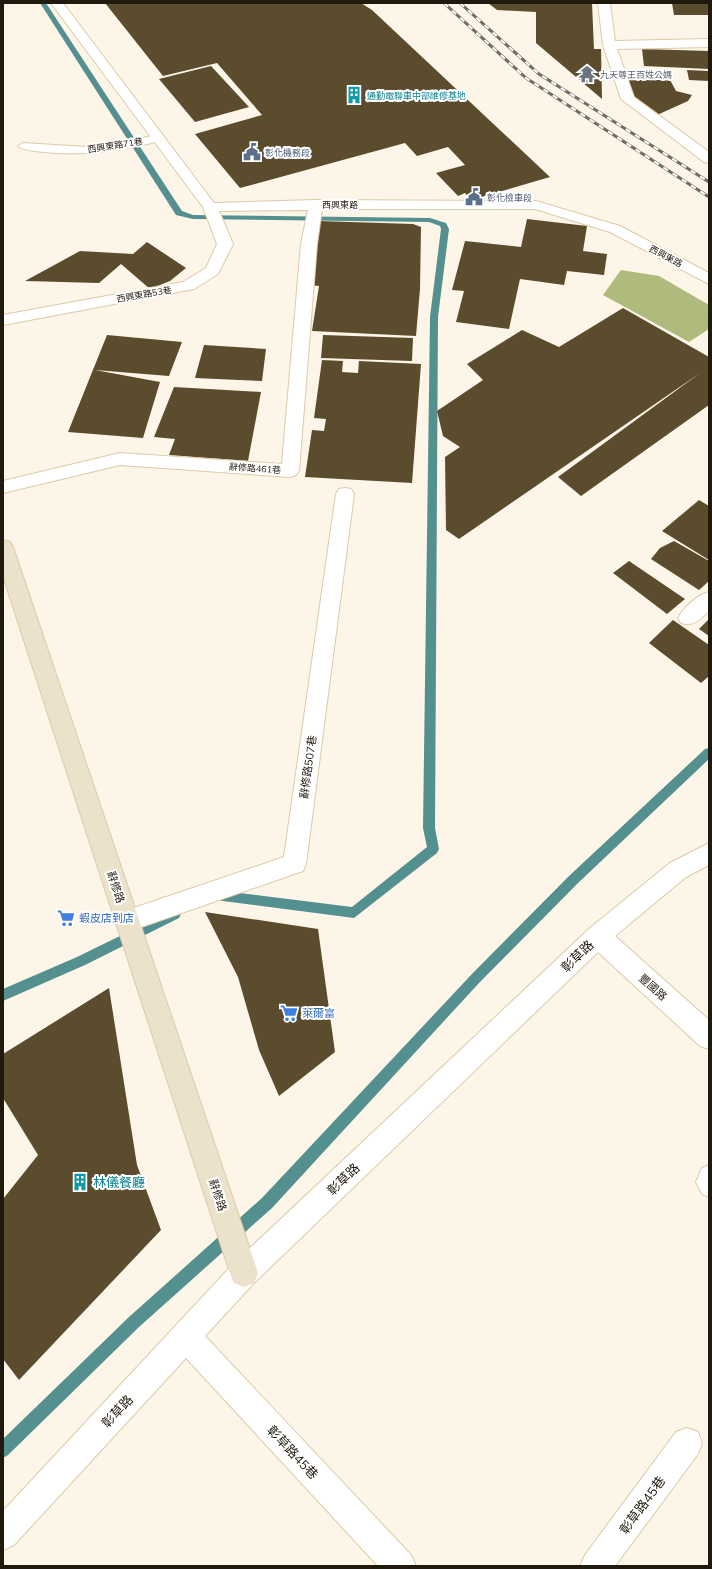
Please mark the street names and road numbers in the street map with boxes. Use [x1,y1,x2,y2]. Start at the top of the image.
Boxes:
street label: 西興東路71巷 [87,135,143,155]
street label: 西興東路 [322,199,358,210]
street label: 西興東路 [648,243,684,269]
street label: 西興東路53巷 [116,284,172,304]
street label: 辭修路461巷 [229,461,281,475]
street label: 辭修路507巷 [297,734,319,800]
street label: 辭修路 [104,869,128,905]
street label: 彰草路 [557,937,597,975]
street label: 豐國路 [636,971,670,1003]
street label: 彰草路 [323,1160,363,1198]
street label: 辭修路 [206,1177,230,1213]
street label: 彰草路 [98,1391,136,1431]
street label: 彰草路45巷 [264,1422,322,1482]
street label: 彰草路45巷 [616,1473,668,1537]

